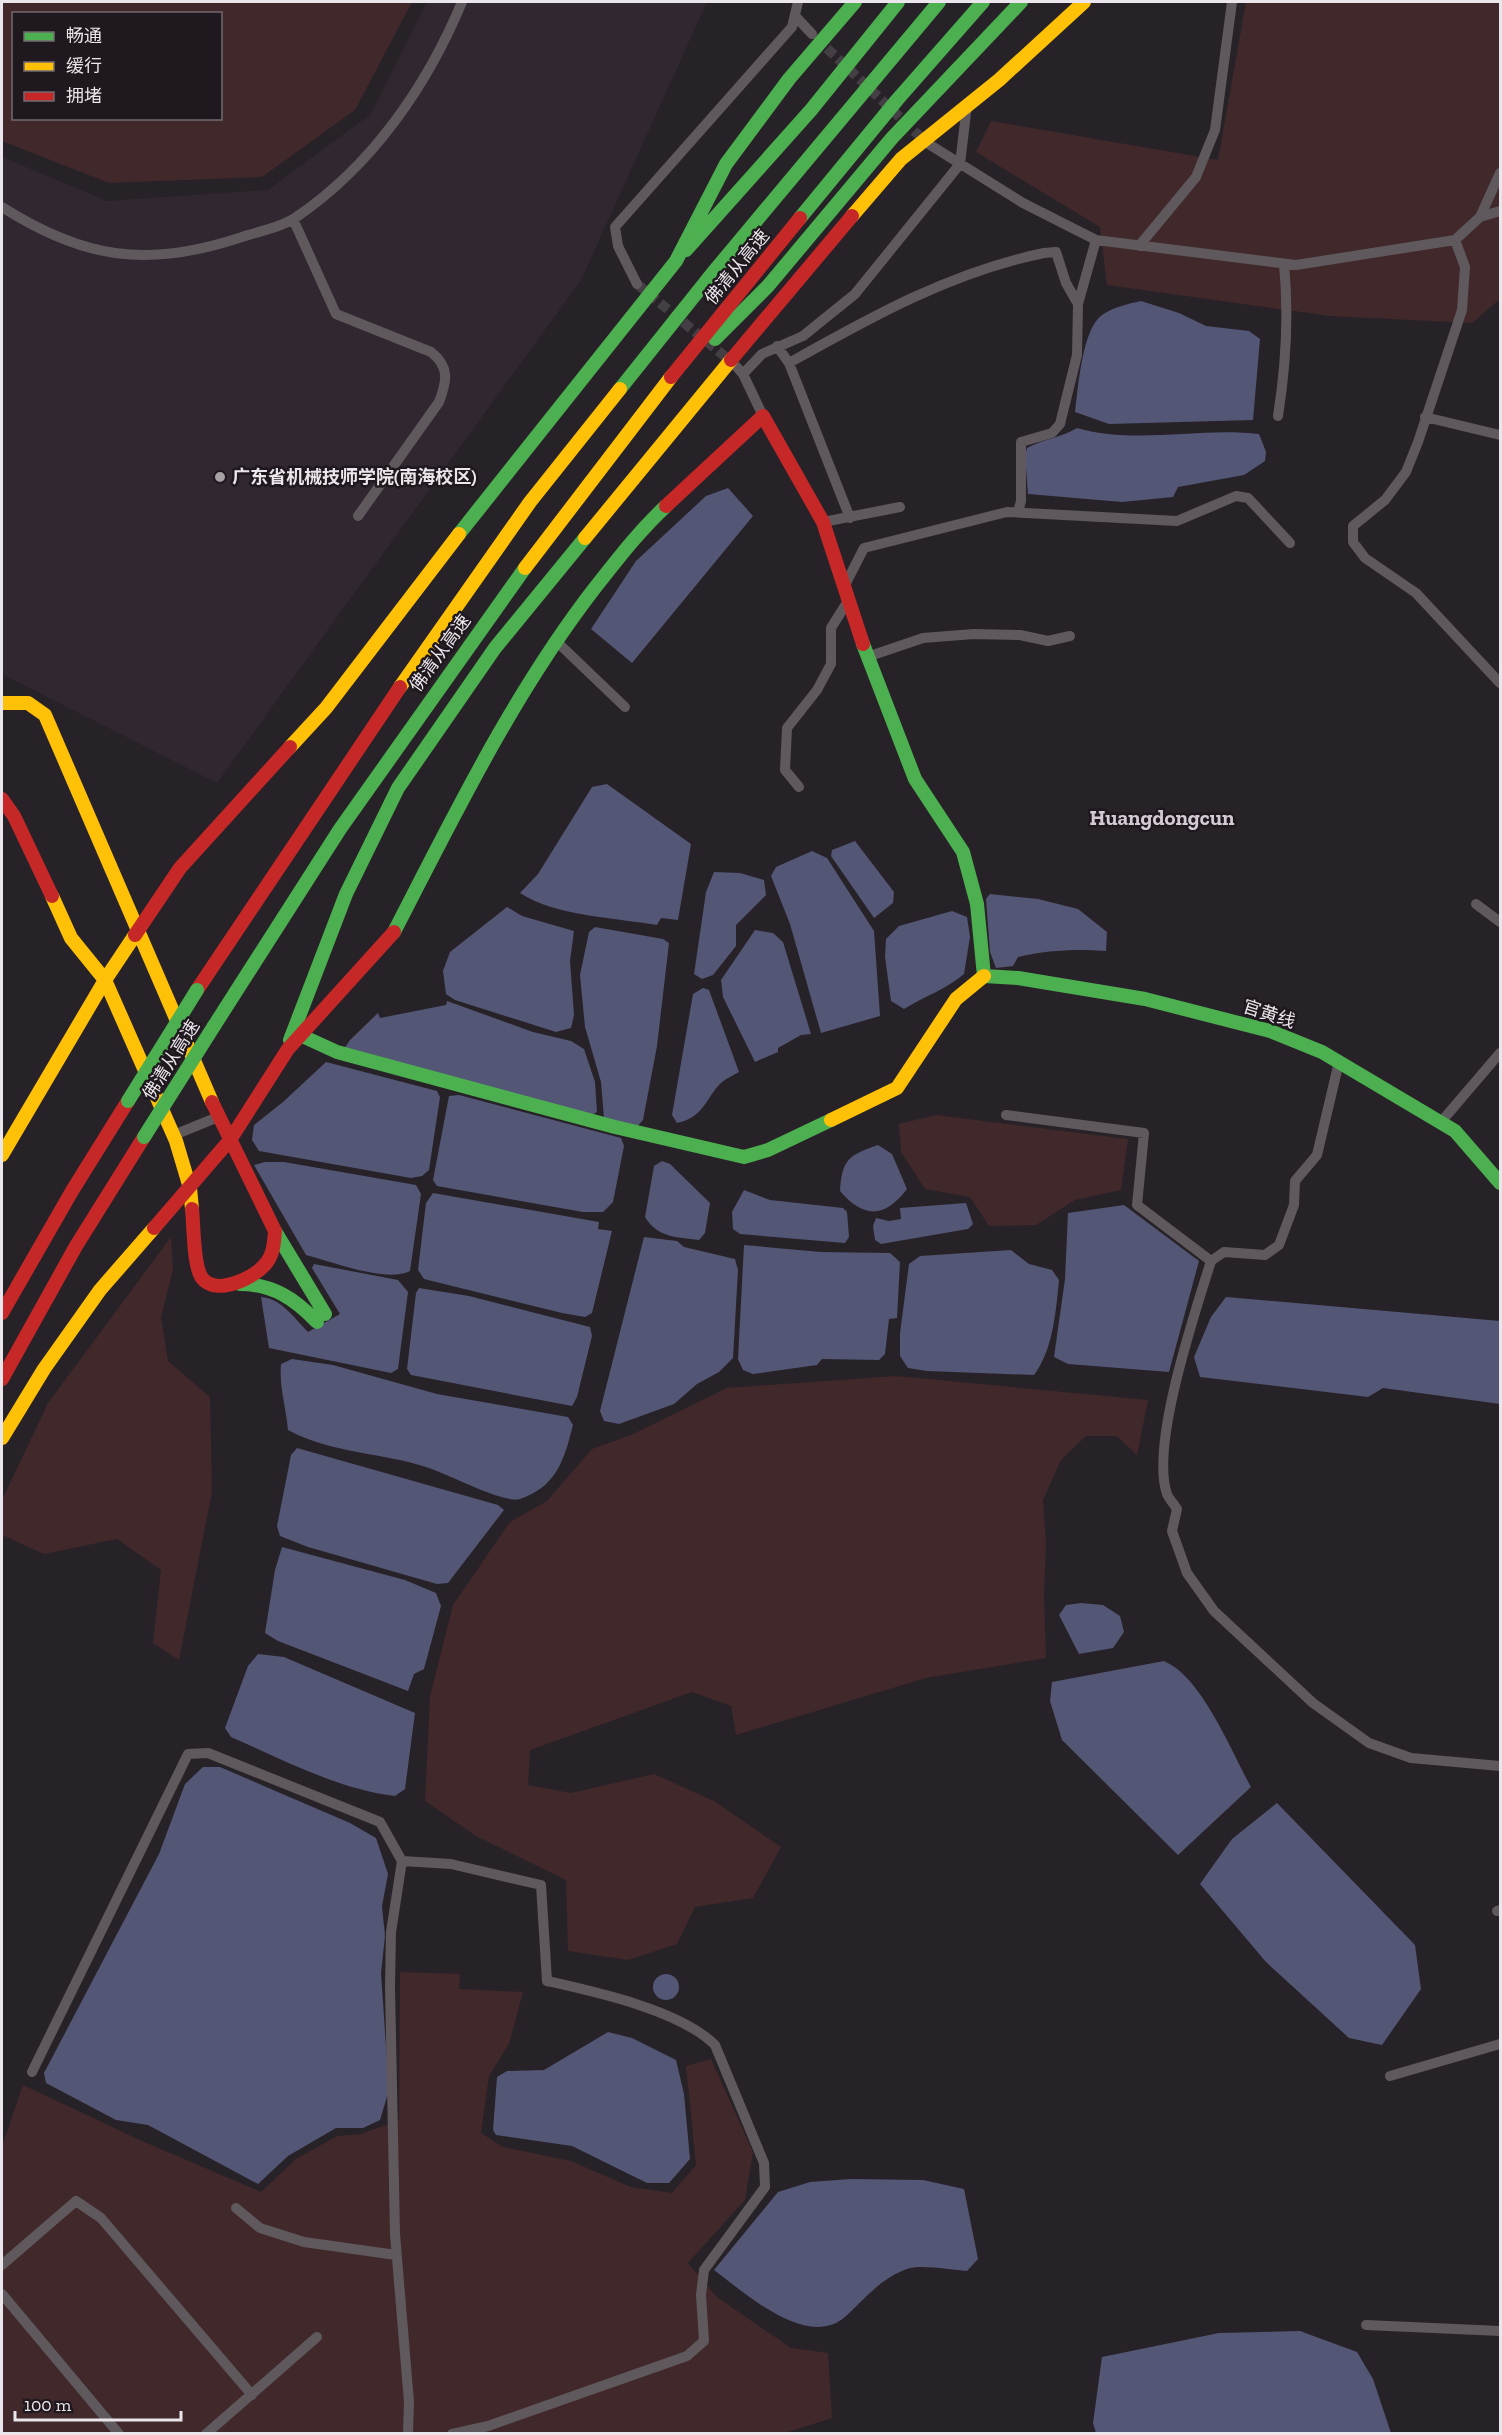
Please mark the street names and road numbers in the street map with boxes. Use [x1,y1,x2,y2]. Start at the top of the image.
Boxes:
street label: 佛清从高速 [700,225,774,309]
street label: 佛清从高速 [405,610,475,696]
street label: 官黄线 [1240,995,1298,1033]
street label: 佛清从高速 [138,1016,204,1104]

